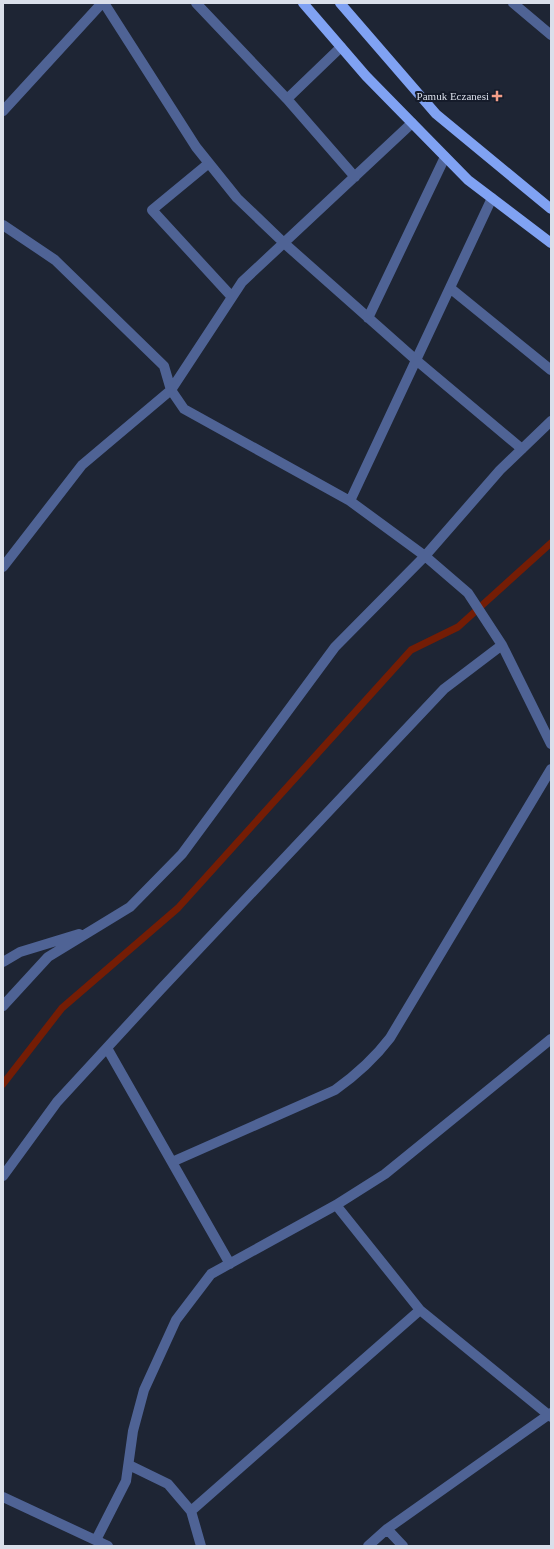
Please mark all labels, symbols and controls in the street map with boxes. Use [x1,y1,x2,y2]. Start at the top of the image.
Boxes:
place label: Pamuk Eczanesi [417,90,489,102]
marker: Pamuk Eczanesi [492,91,502,101]

